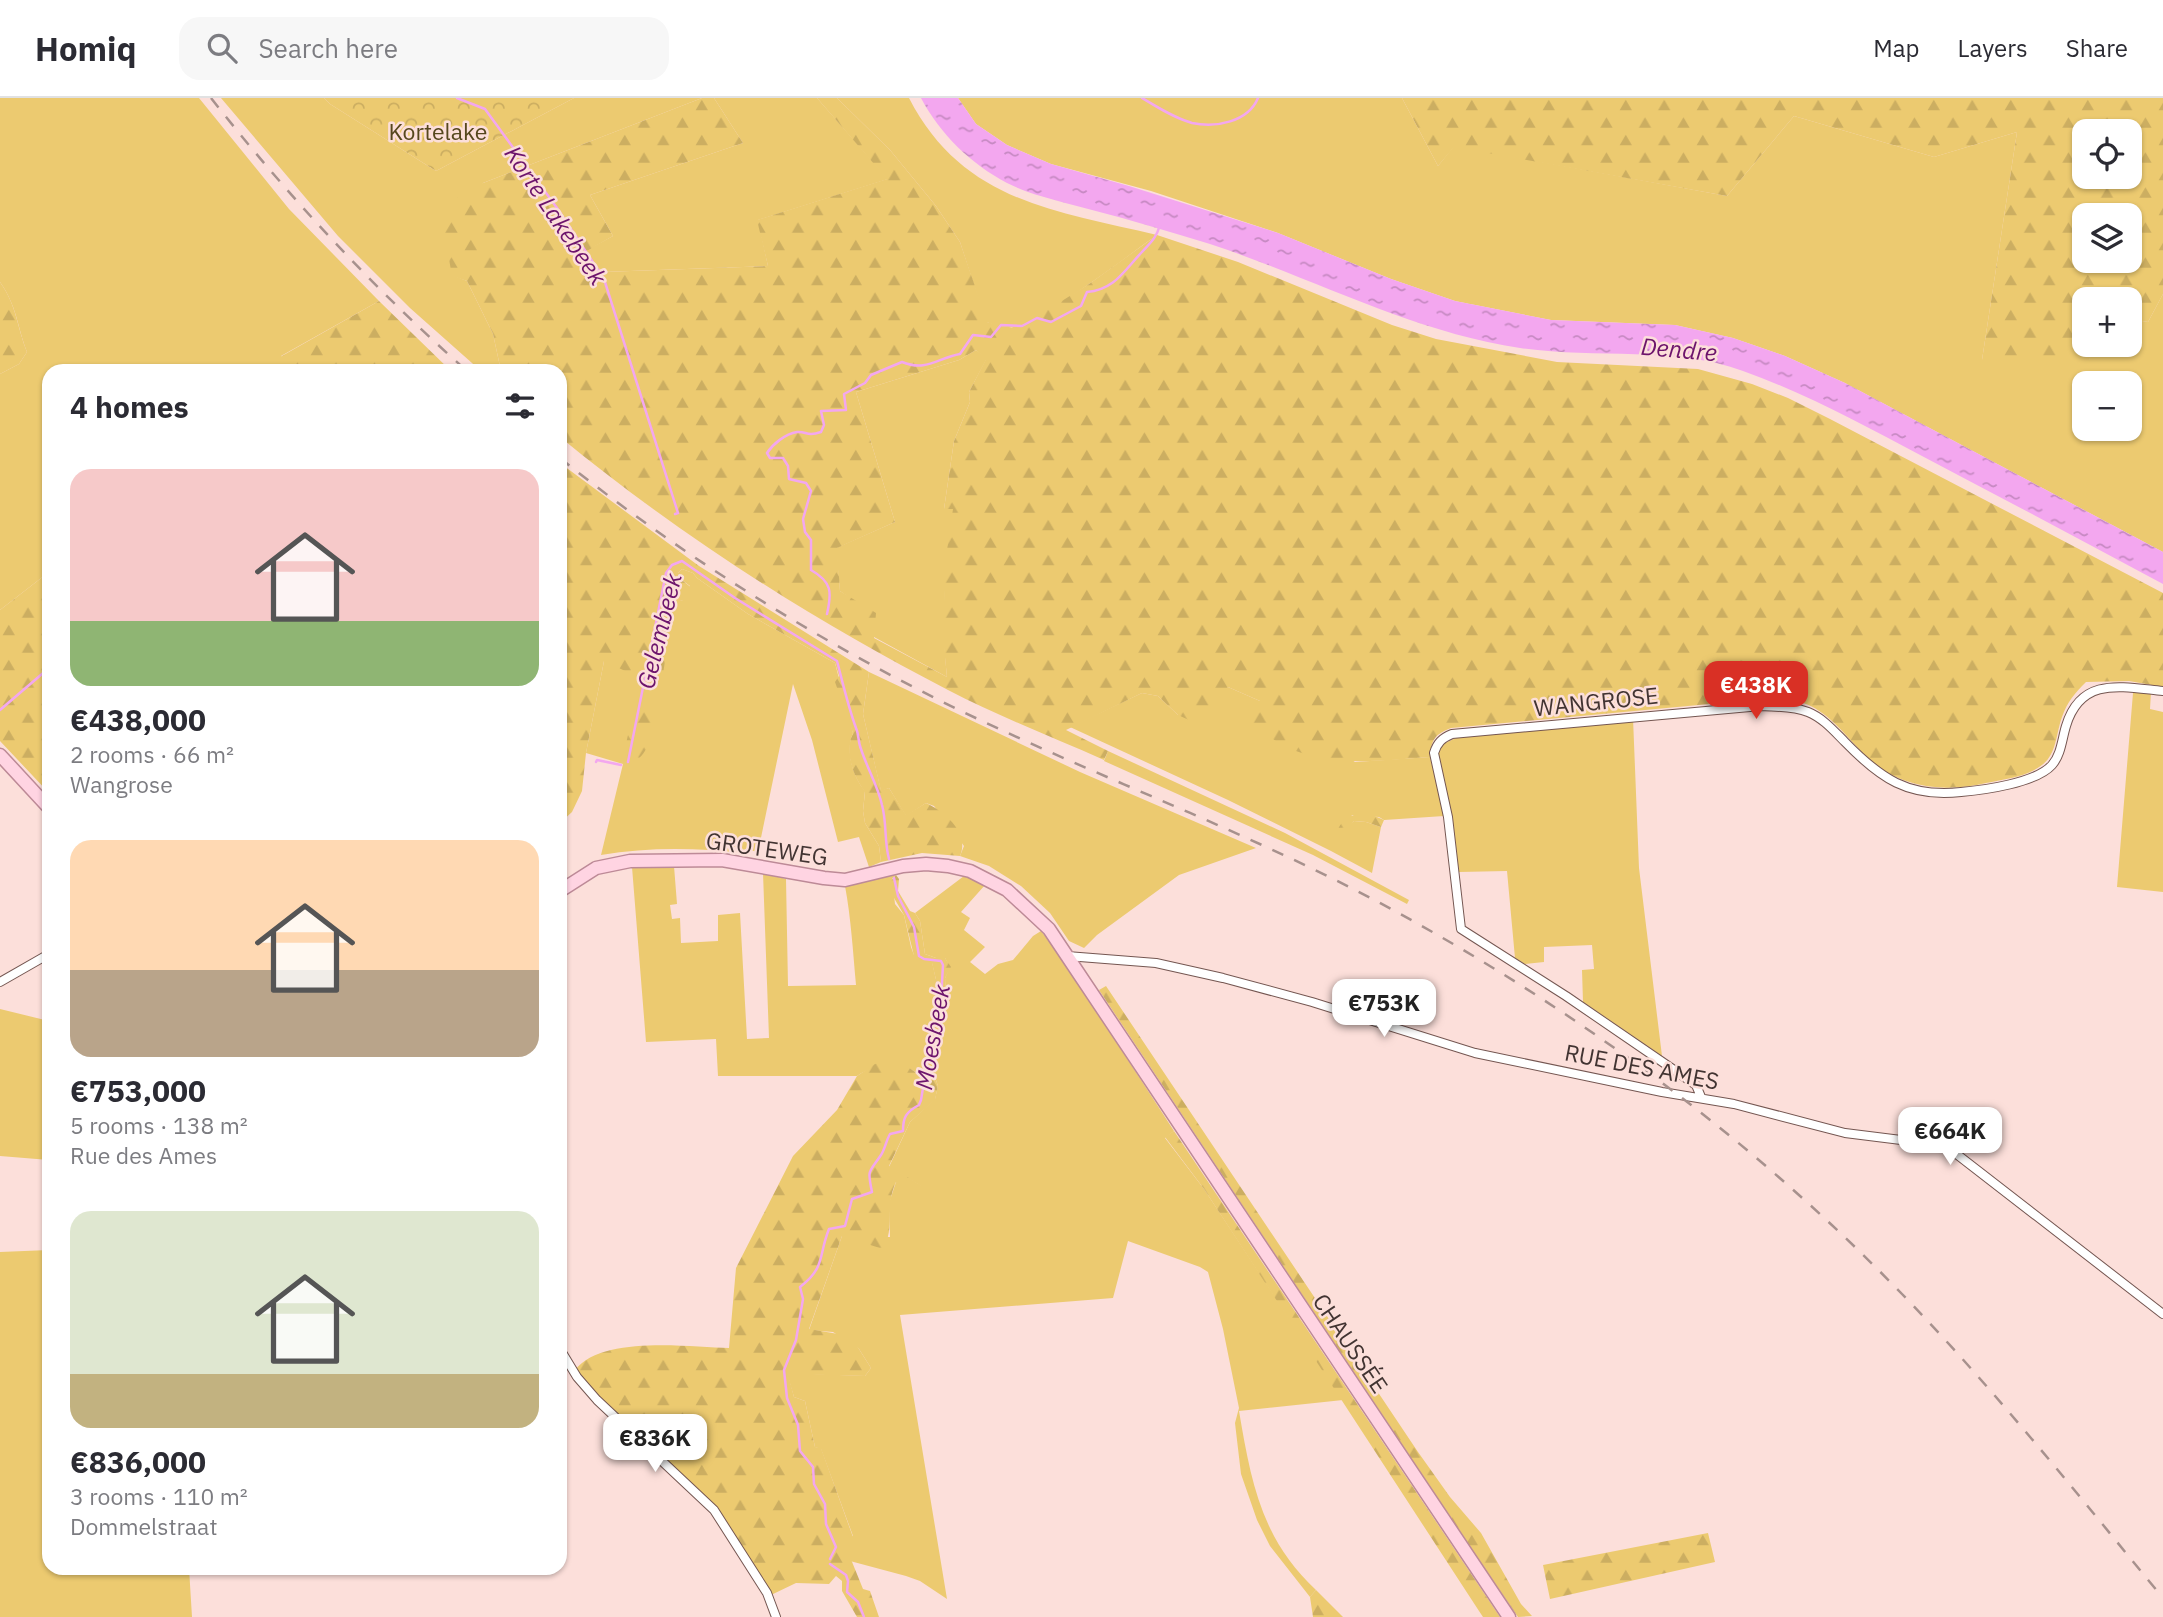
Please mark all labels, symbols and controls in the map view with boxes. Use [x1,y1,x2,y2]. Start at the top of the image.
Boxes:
search box [179,17,669,80]
text: Homiq [35,27,137,70]
icon: search [203,29,241,67]
text: Search here [259,31,398,65]
text: Map [1873,32,1920,64]
text: Layers [1958,32,2028,64]
text: Share [2066,32,2128,64]
park label: Kortelake [389,116,487,146]
map controls [2072,119,2142,441]
button: locate [2072,119,2142,189]
water label: Korte Lakebeek [498,139,615,291]
button: layers [2072,203,2142,273]
button: + [2072,287,2142,357]
water label: Dendre [1640,330,1718,368]
button: − [2072,371,2142,441]
text: 4 homes [70,387,189,426]
icon: filters [501,387,539,425]
icon: home [242,514,368,640]
water label: Gelembeek [629,569,689,692]
pin: €438K [1707,662,1805,721]
text: €438K [1720,669,1792,699]
street label: WANGROSE [1532,680,1660,722]
text: €438,000 [70,700,206,739]
text: 2 rooms · 66 m² [70,739,234,769]
text: Wangrose [70,769,173,799]
street label: GROTEWEG [704,825,830,871]
icon: home [242,885,368,1011]
pin: €753K [1335,979,1433,1039]
water label: Moesbeek [907,981,957,1092]
text: €753K [1348,987,1420,1017]
street label: RUE DES AMES [1562,1036,1722,1096]
text: €753,000 [70,1071,206,1110]
pin: €664K [1901,1108,1999,1167]
text: 5 rooms · 138 m² [70,1110,248,1140]
text: €664K [1914,1115,1986,1145]
text: Rue des Ames [70,1140,217,1170]
icon: home [242,1256,368,1382]
street label: CHAUSSÉE [1307,1287,1395,1399]
pin: €836K [606,1414,704,1474]
text: €836K [619,1422,691,1452]
text: €836,000 [70,1442,206,1481]
text: 3 rooms · 110 m² [70,1481,248,1511]
text: Dommelstraat [70,1511,217,1541]

